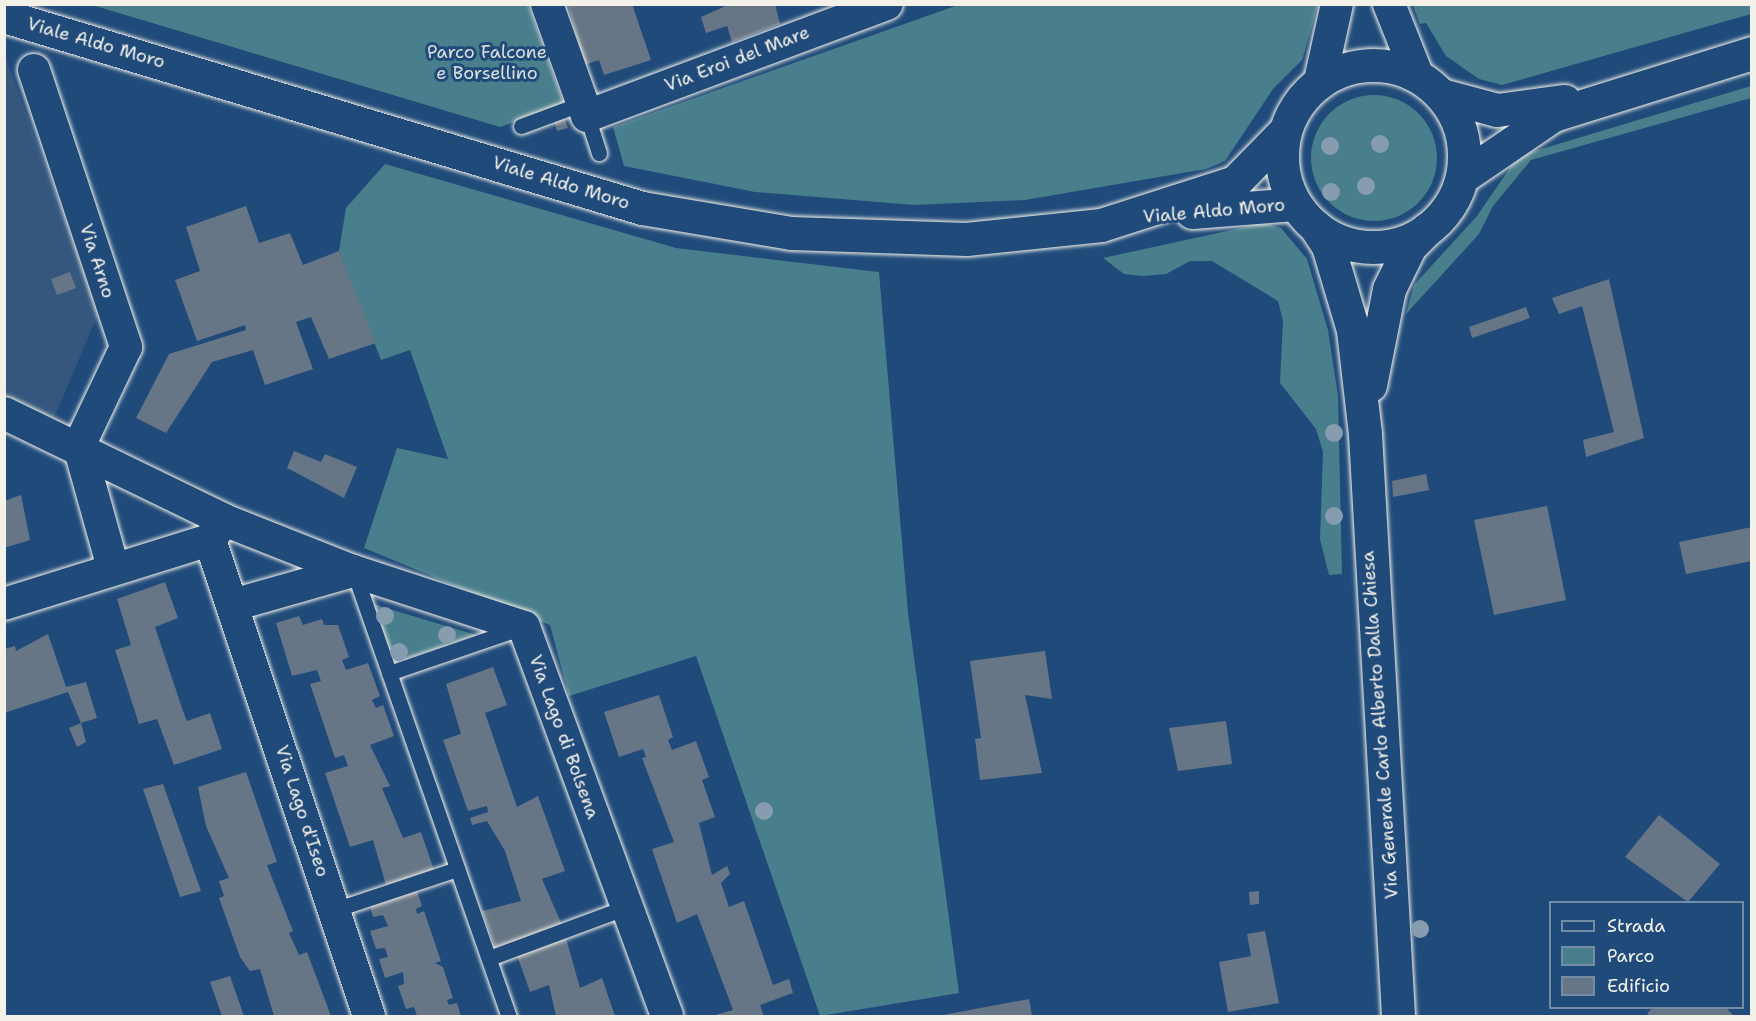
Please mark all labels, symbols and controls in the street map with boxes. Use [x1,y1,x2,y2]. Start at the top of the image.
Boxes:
street label: Viale Aldo Moro [25,13,167,73]
street label: Via Eroi del Mare [662,21,812,97]
park label: Parco Falcone e Borsellino [427,42,547,84]
street label: Viale Aldo Moro [490,152,632,214]
street label: Viale Aldo Moro [1142,194,1286,228]
street label: Via Arno [75,221,119,301]
street label: Via Generale Carlo Alberto Dalla Chiesa [1357,550,1403,900]
street label: Via Lago di Bolsena [524,652,604,822]
street label: Via Lago d'Iseo [271,742,333,880]
legend [1549,901,1744,1009]
text: Strada [1607,914,1666,938]
text: Parco [1607,944,1655,968]
text: Edificio [1607,974,1670,998]

